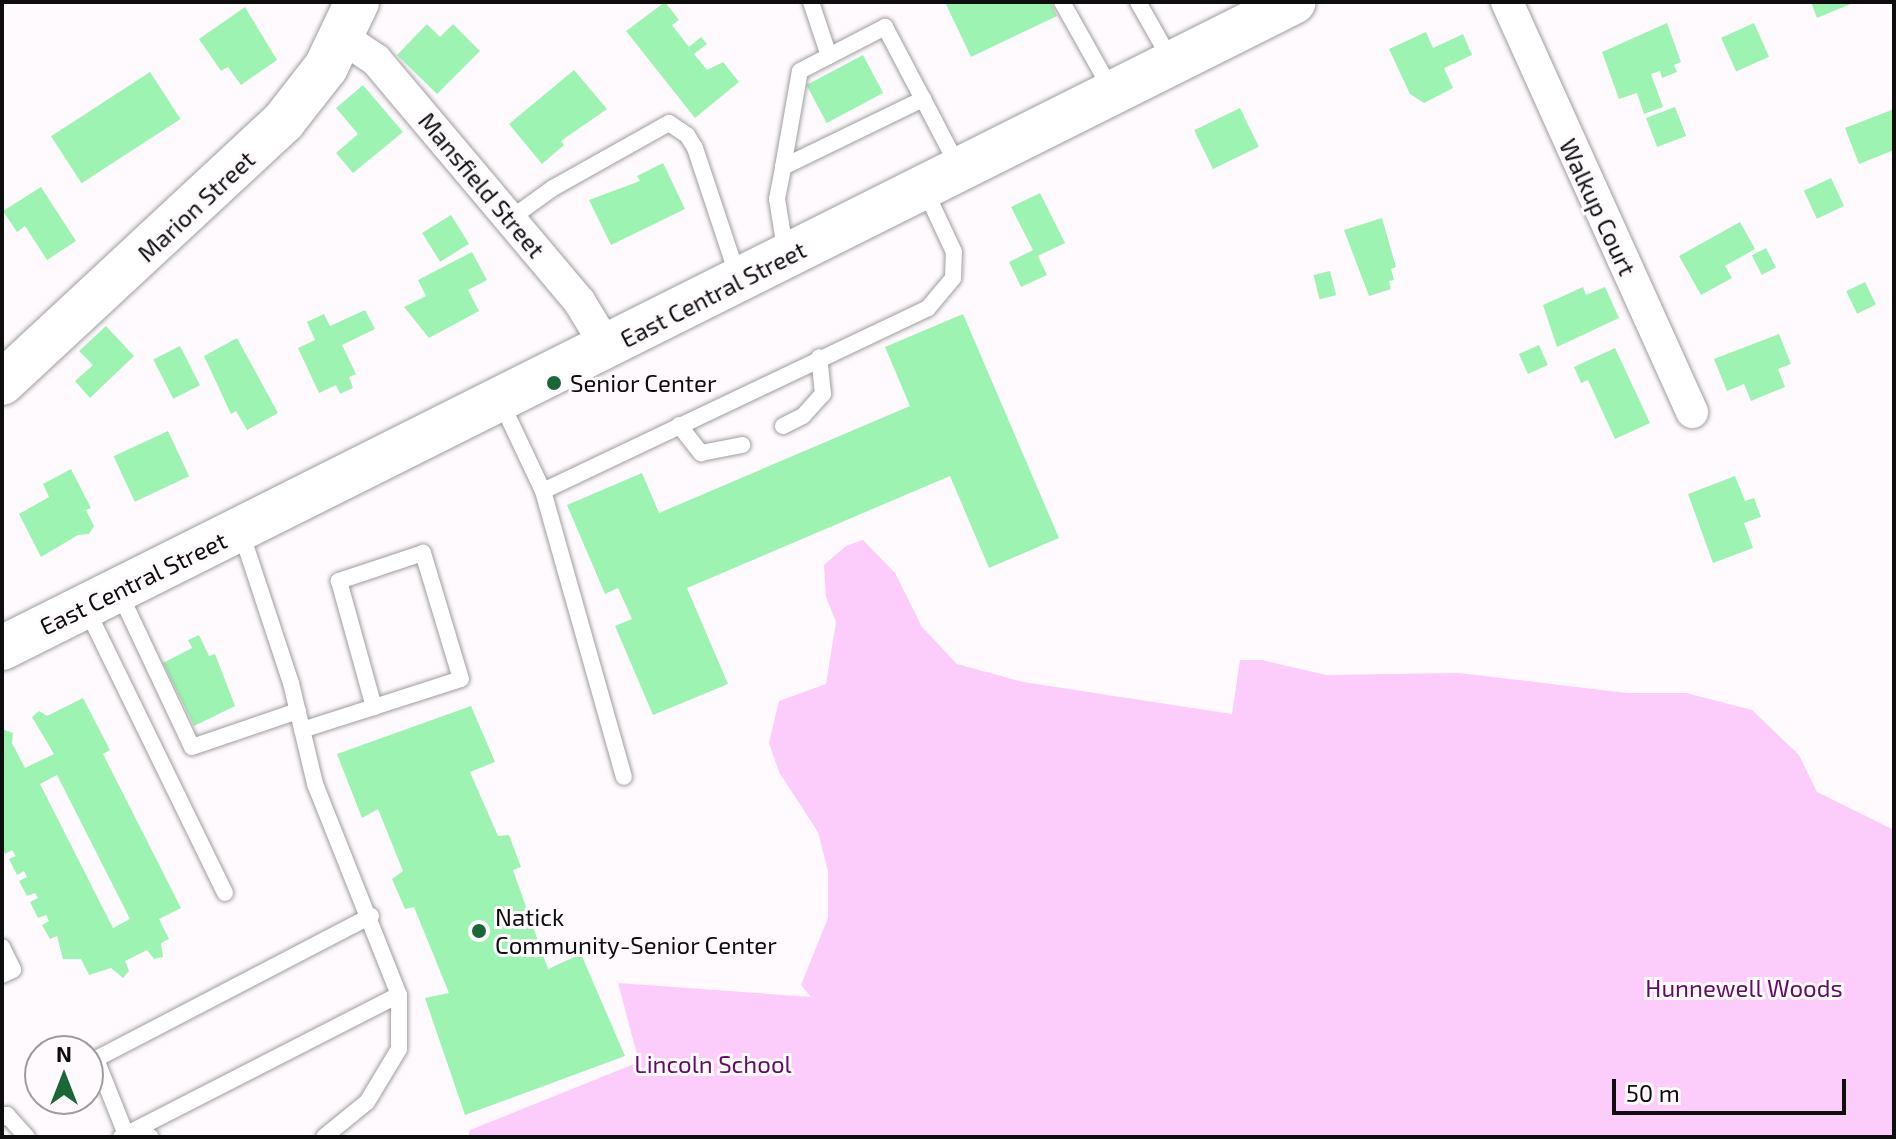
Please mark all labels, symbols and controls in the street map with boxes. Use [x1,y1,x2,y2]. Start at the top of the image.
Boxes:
street label: Mansfield Street [413,107,551,263]
street label: Walkup Court [1554,134,1642,280]
street label: Marion Street [132,145,260,267]
street label: East Central Street [615,235,811,353]
place label: Senior Center [570,369,717,397]
marker: Senior Center [545,374,563,392]
street label: East Central Street [35,525,231,641]
place label: Natick Community-Senior Center [495,903,777,959]
marker: Natick Community-Senior Center [470,922,488,940]
park label: Hunnewell Woods [1645,974,1843,1002]
north arrow [24,1035,104,1115]
text: N [56,1040,72,1066]
park label: Lincoln School [634,1050,792,1078]
scale bar [1616,1063,1850,1113]
text: 50 m [1626,1078,1680,1107]

